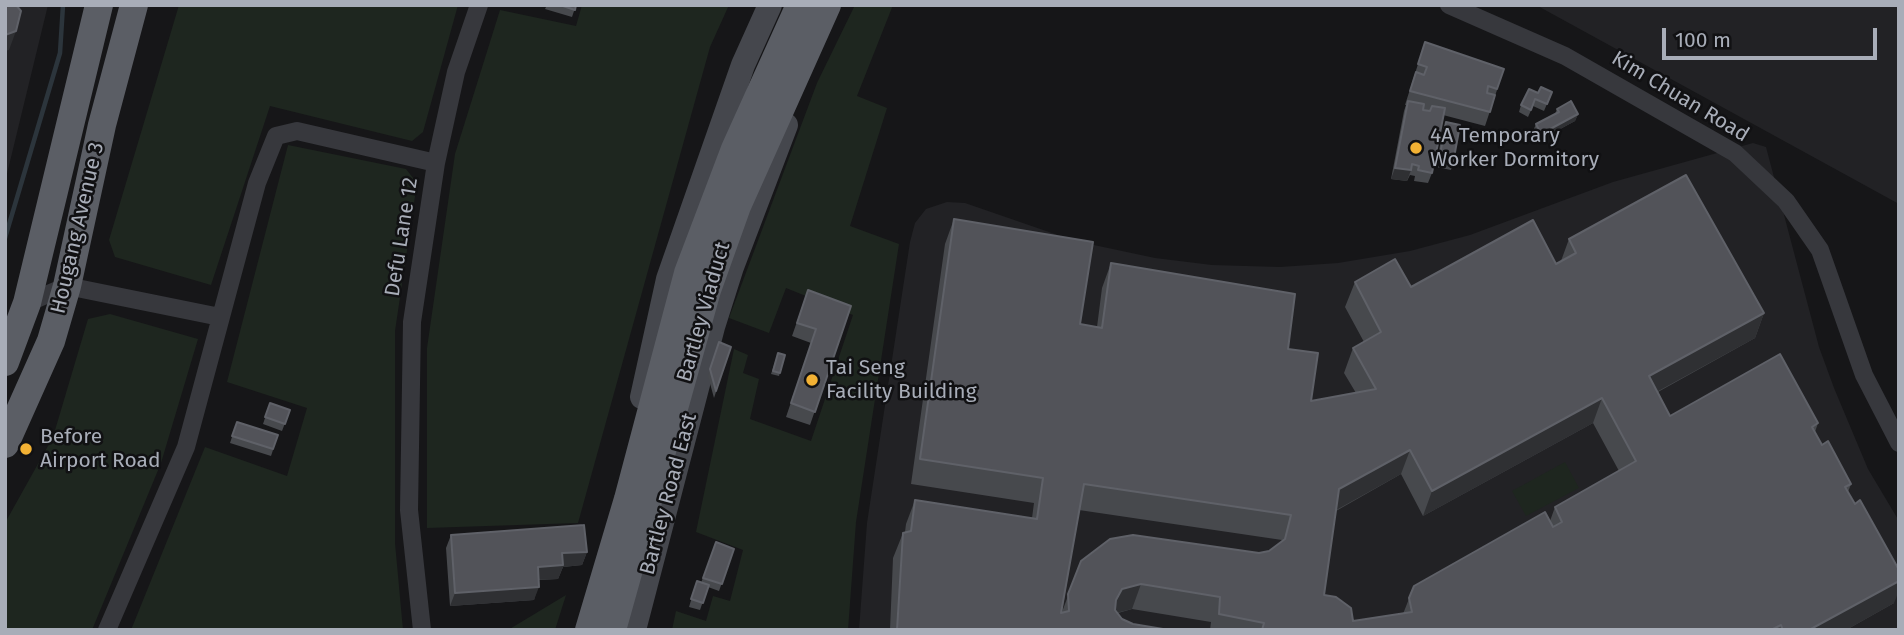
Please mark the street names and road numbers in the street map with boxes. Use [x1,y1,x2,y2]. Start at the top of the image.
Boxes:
street label: Kim Chuan Road [1607,46,1753,148]
street label: Hougang Avenue 3 [46,140,110,316]
street label: Defu Lane 12 [380,176,424,298]
street label: Bartley Viaduct [672,239,736,385]
street label: Bartley Road East [635,410,703,578]

